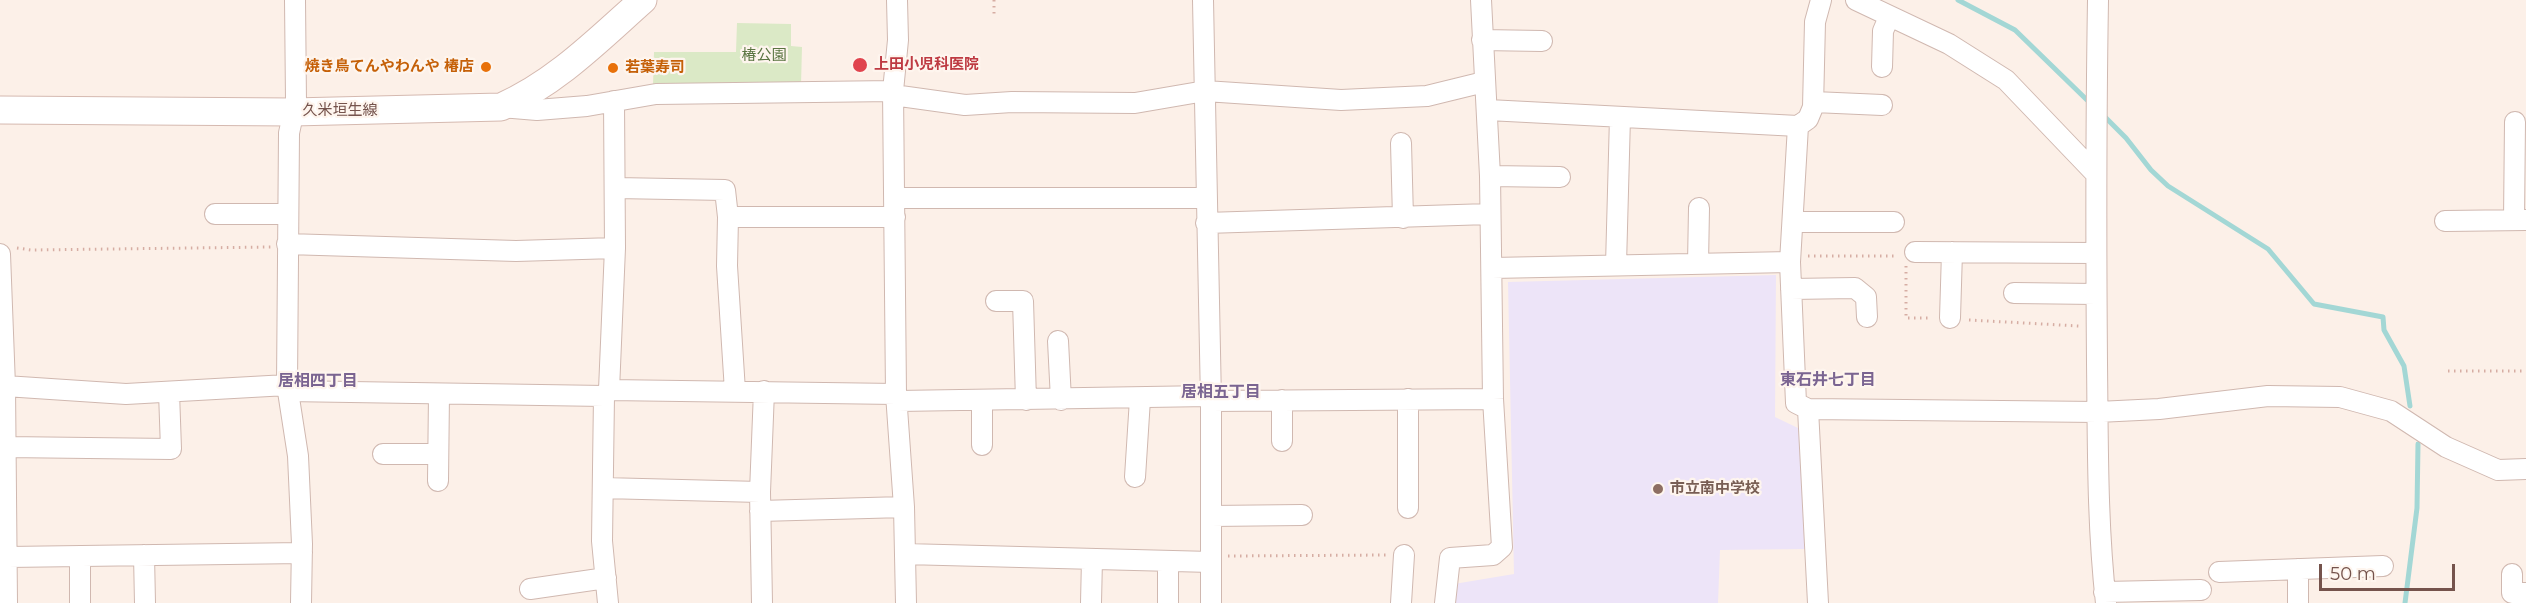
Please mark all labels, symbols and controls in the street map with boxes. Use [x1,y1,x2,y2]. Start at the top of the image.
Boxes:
park label: 椿公園 [742,47,786,65]
marker: 上田小児科医院 [851,56,869,74]
place label: 上田小児科医院 [874,56,979,74]
place label: 焼き鳥てんやわんや 椿店 [305,58,474,76]
place label: 若葉寿司 [625,59,685,77]
marker: 焼き鳥てんやわんや 椿店 [479,60,493,74]
marker: 若葉寿司 [606,61,620,75]
street label: 久米垣生線 [303,102,377,120]
district label: 東石井七丁目 [1780,370,1876,390]
district label: 居相四丁目 [278,371,358,391]
district label: 居相五丁目 [1181,382,1261,402]
place label: 市立南中学校 [1670,480,1760,498]
marker: 市立南中学校 [1651,482,1665,496]
scale bar [2322,552,2458,590]
text: 50 m [2330,563,2376,585]

